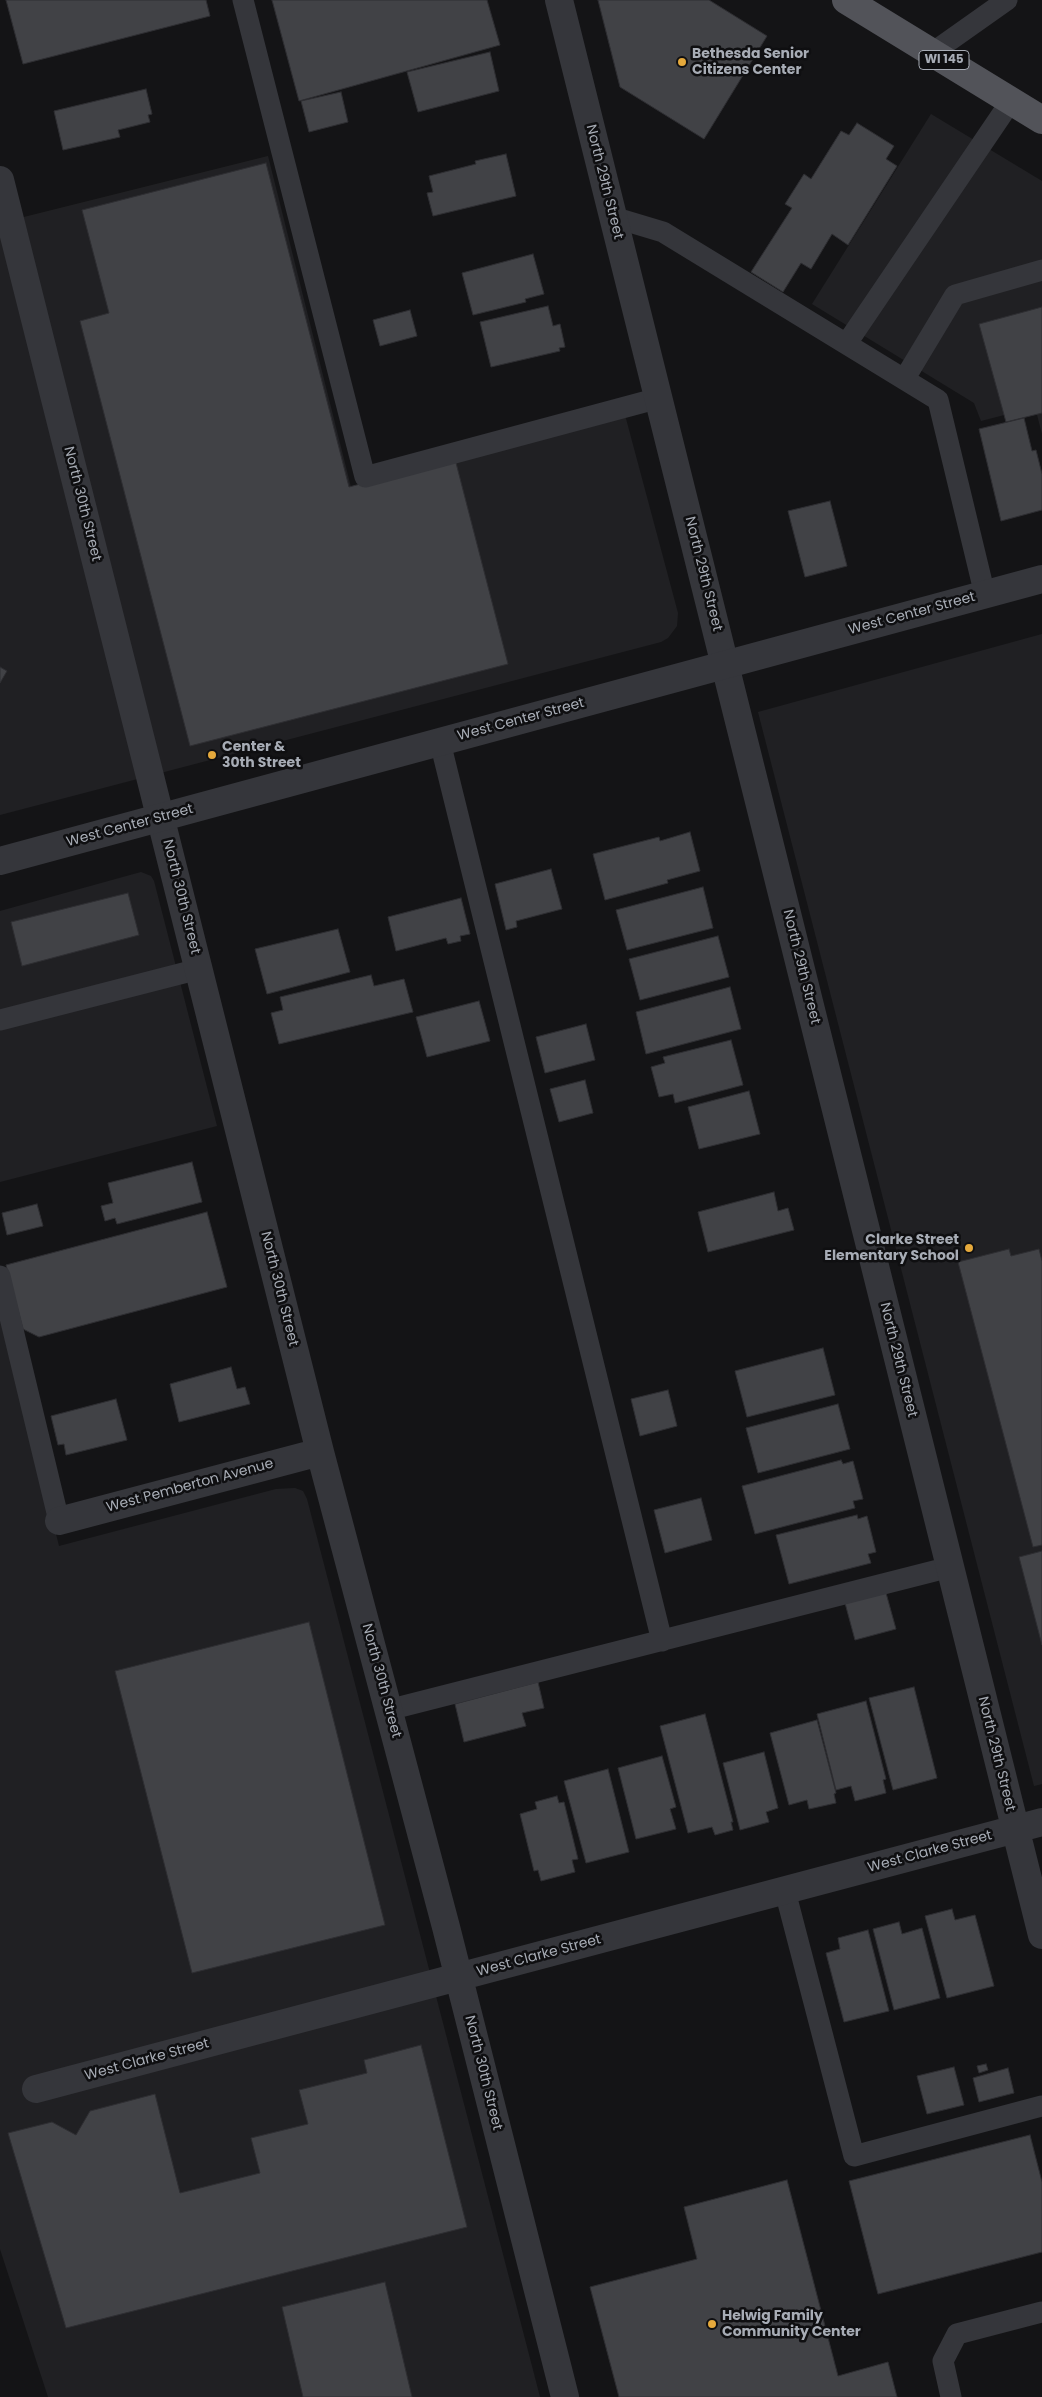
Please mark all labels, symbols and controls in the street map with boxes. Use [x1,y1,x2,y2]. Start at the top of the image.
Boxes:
place label: Bethesda Senior Citizens Center [692,46,809,78]
road number: WI 145 [919,50,969,70]
marker: Bethesda Senior Citizens Center [676,56,688,68]
street label: North 29th Street [582,123,626,241]
street label: North 30th Street [60,445,104,563]
street label: North 29th Street [681,515,725,633]
street label: West Center Street [847,589,977,639]
street label: West Center Street [456,695,586,745]
place label: Center & 30th Street [222,739,301,772]
marker: Center & 30th Street [206,749,218,761]
street label: West Center Street [65,801,195,851]
street label: North 30th Street [159,838,203,956]
street label: North 29th Street [779,908,823,1026]
street label: North 30th Street [257,1230,301,1348]
place label: Clarke Street Elementary School [824,1232,959,1264]
marker: Clarke Street Elementary School [963,1242,975,1254]
street label: North 29th Street [876,1301,920,1419]
street label: West Pemberton Avenue [105,1456,275,1516]
street label: North 30th Street [358,1622,404,1740]
street label: North 29th Street [974,1695,1018,1813]
street label: West Clarke Street [866,1827,994,1877]
street label: West Clarke Street [475,1931,603,1981]
street label: North 30th Street [461,2014,505,2132]
street label: West Clarke Street [83,2035,211,2085]
place label: Helwig Family Community Center [722,2308,861,2340]
marker: Helwig Family Community Center [706,2318,718,2330]

